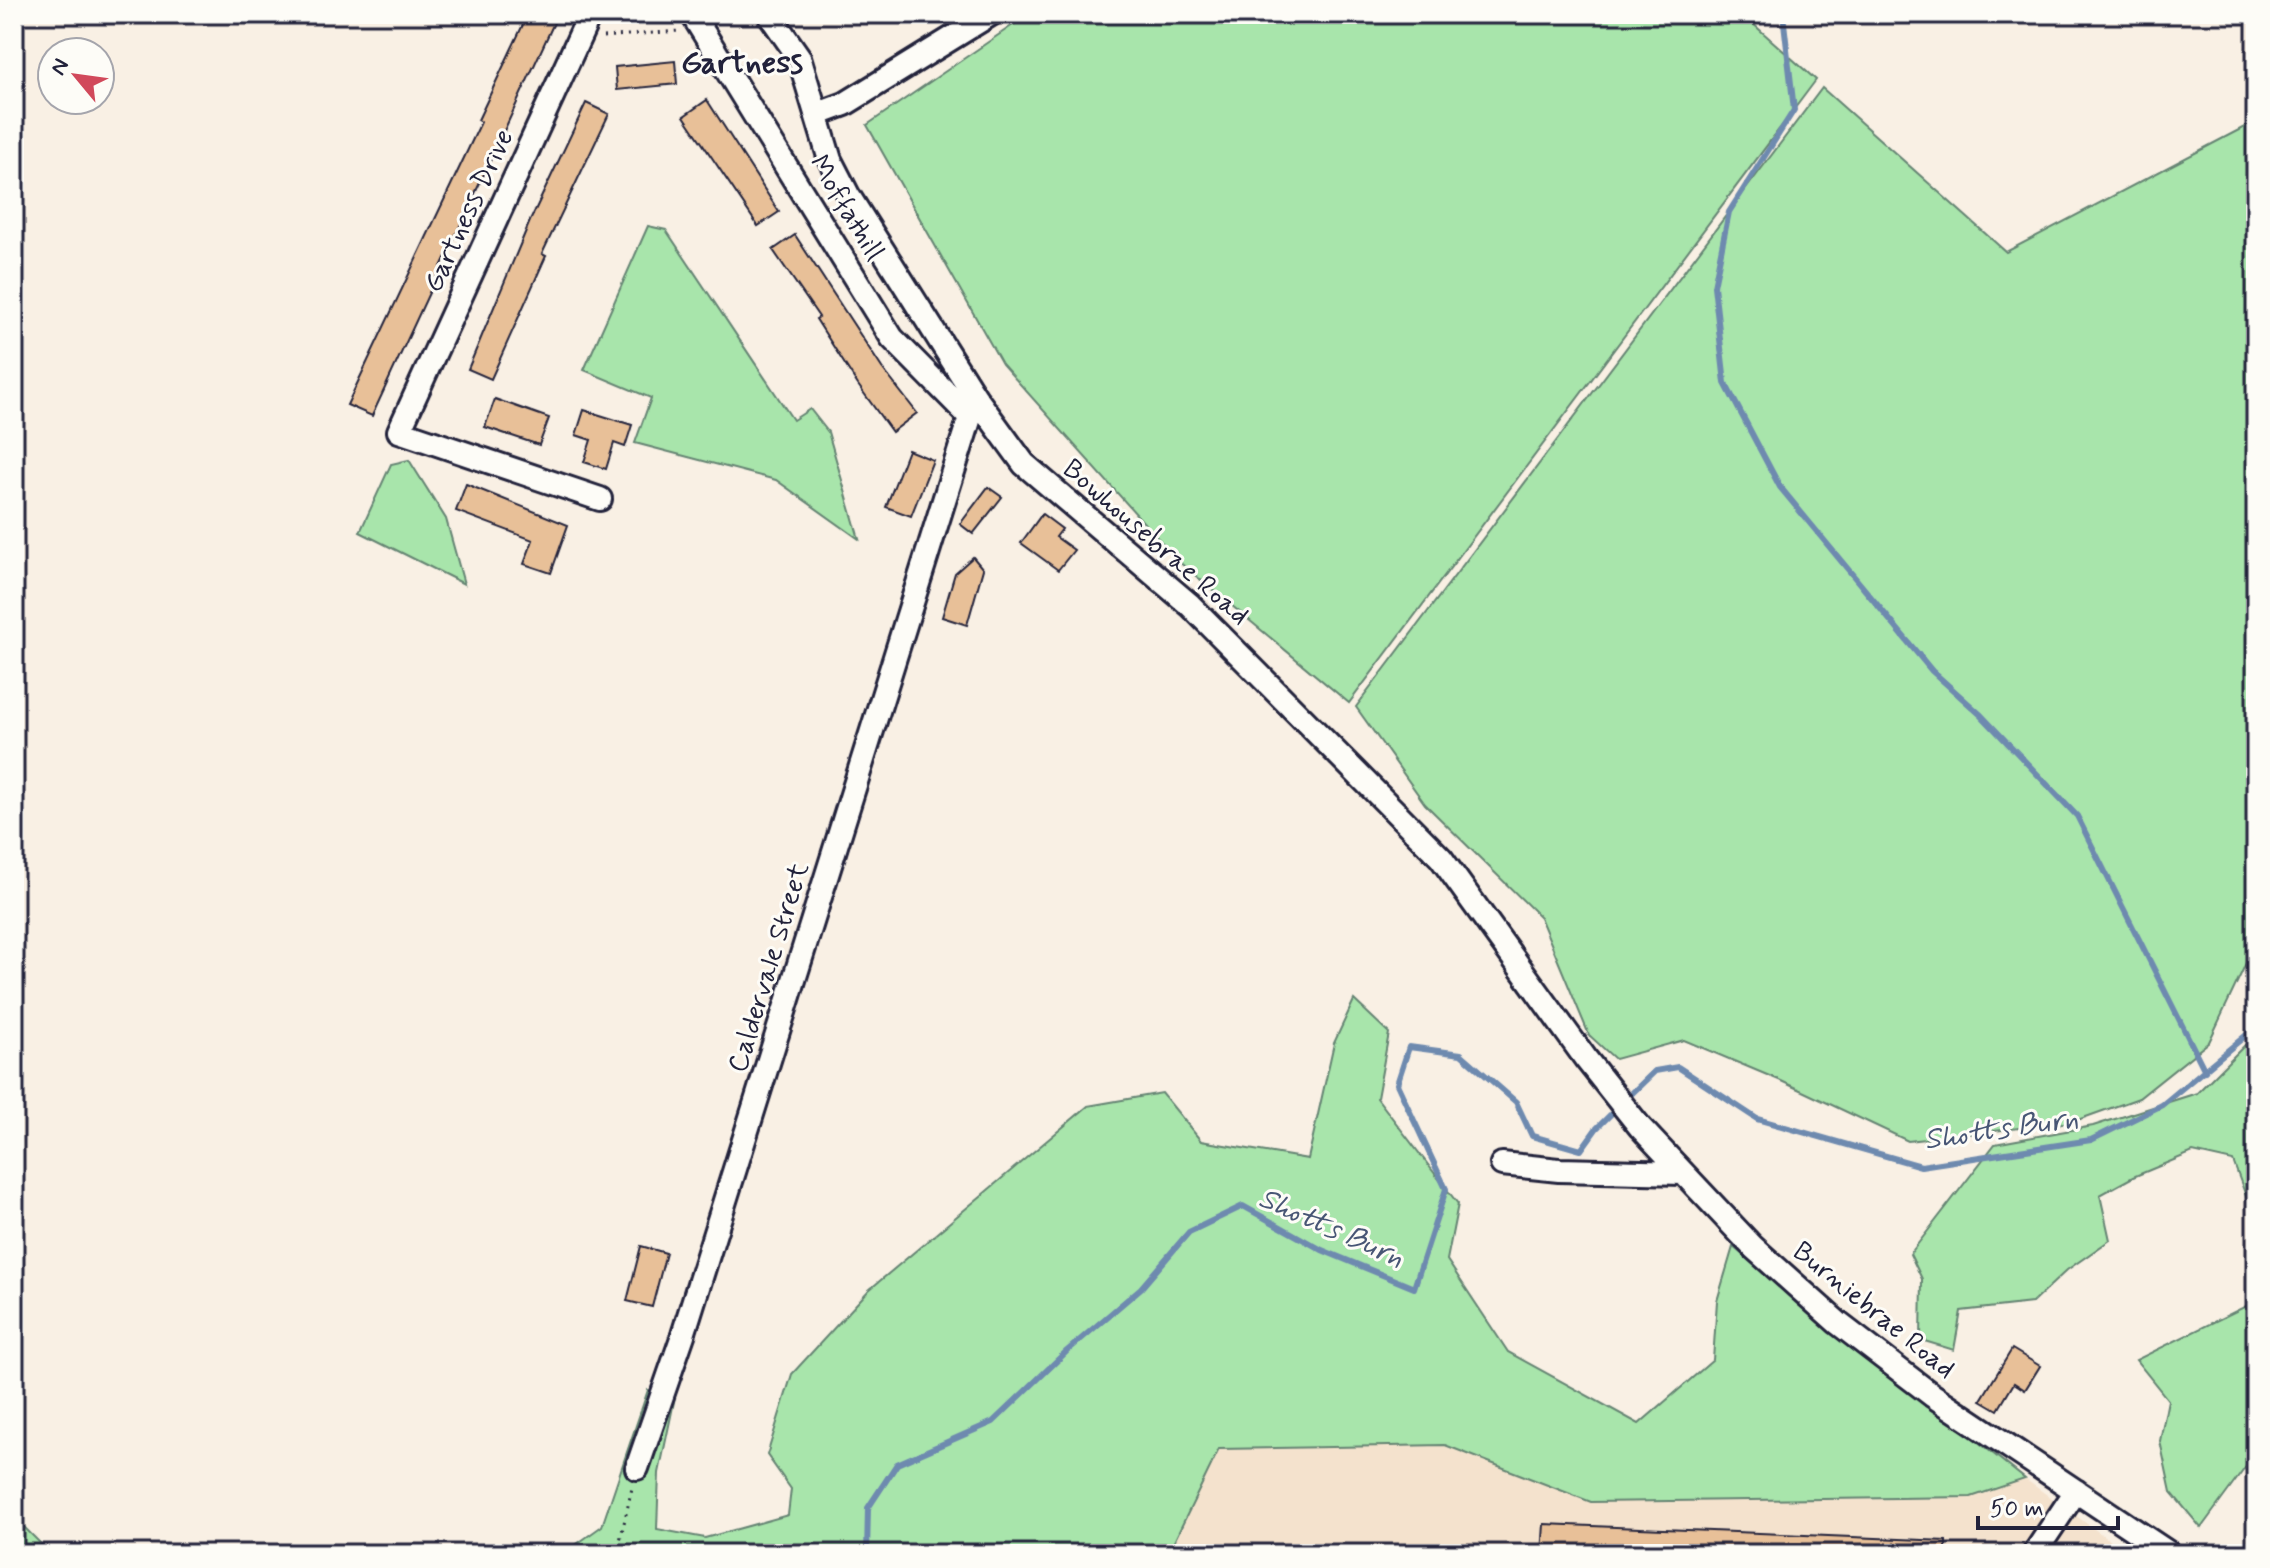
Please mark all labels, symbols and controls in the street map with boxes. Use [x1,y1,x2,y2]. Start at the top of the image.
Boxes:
north arrow [36,36,116,116]
district label: Gartness [681,42,803,84]
text: N [44,54,76,80]
street label: Gartness Drive [415,123,523,299]
street label: Moffathill [800,148,892,268]
street label: Bowhousebrae Road [1054,451,1257,634]
street label: Caldervale Street [720,858,819,1077]
water label: Shotts Burn [1922,1099,2081,1160]
water label: Shotts Burn [1252,1179,1410,1278]
street label: Burniebrae Road [1784,1234,1962,1388]
scale bar [1978,1480,2118,1530]
text: 50 m [1990,1494,2044,1525]

